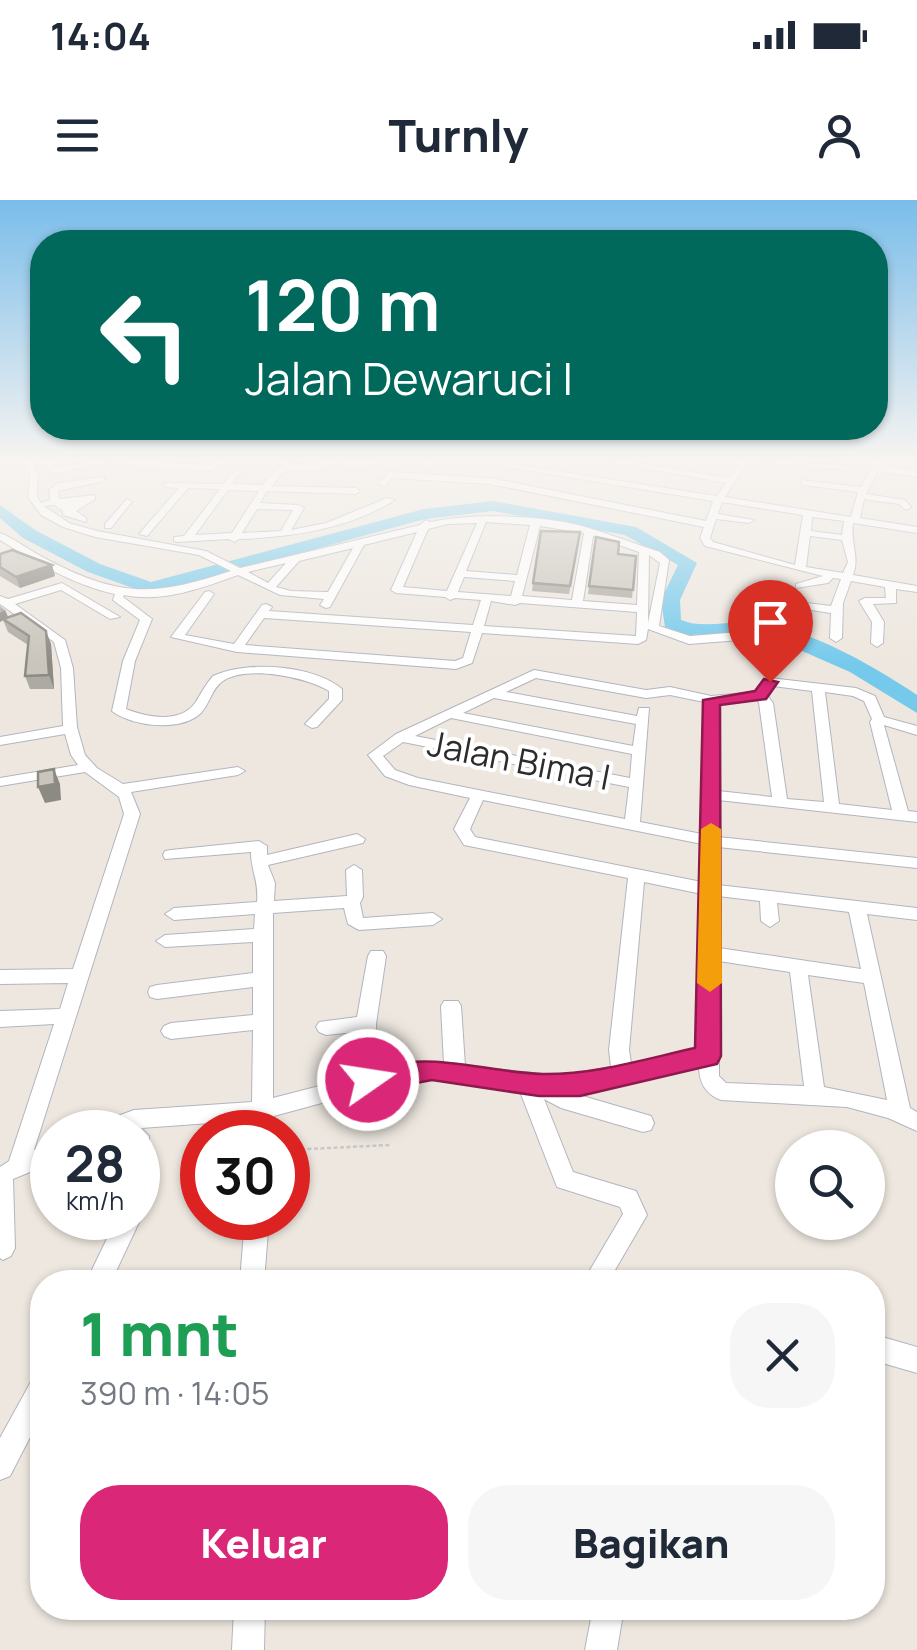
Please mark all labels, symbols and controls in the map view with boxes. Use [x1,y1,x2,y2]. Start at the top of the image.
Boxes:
text: 14:04 [50,9,151,61]
text: Turnly [389,104,528,166]
icon: menu [50,108,105,163]
icon: person [812,108,867,163]
text: 120 m [245,256,440,352]
icon: left [80,270,210,400]
text: Jalan Dewaruci I [245,347,573,409]
pin [728,580,813,683]
icon: arrive [743,595,798,650]
street label: Jalan Bima I [424,719,614,801]
position arrow [316,1028,420,1132]
speed limit sign: 30 [180,1110,310,1240]
text: 28 [65,1129,125,1197]
map controls [775,1130,885,1240]
button: search [775,1130,885,1240]
text: km/h [66,1183,124,1218]
text: 1 mnt [80,1292,239,1374]
button: close [730,1303,835,1408]
text: 390 m · 14:05 [80,1371,270,1415]
button: Keluar [80,1485,448,1600]
button: Bagikan [468,1485,835,1600]

